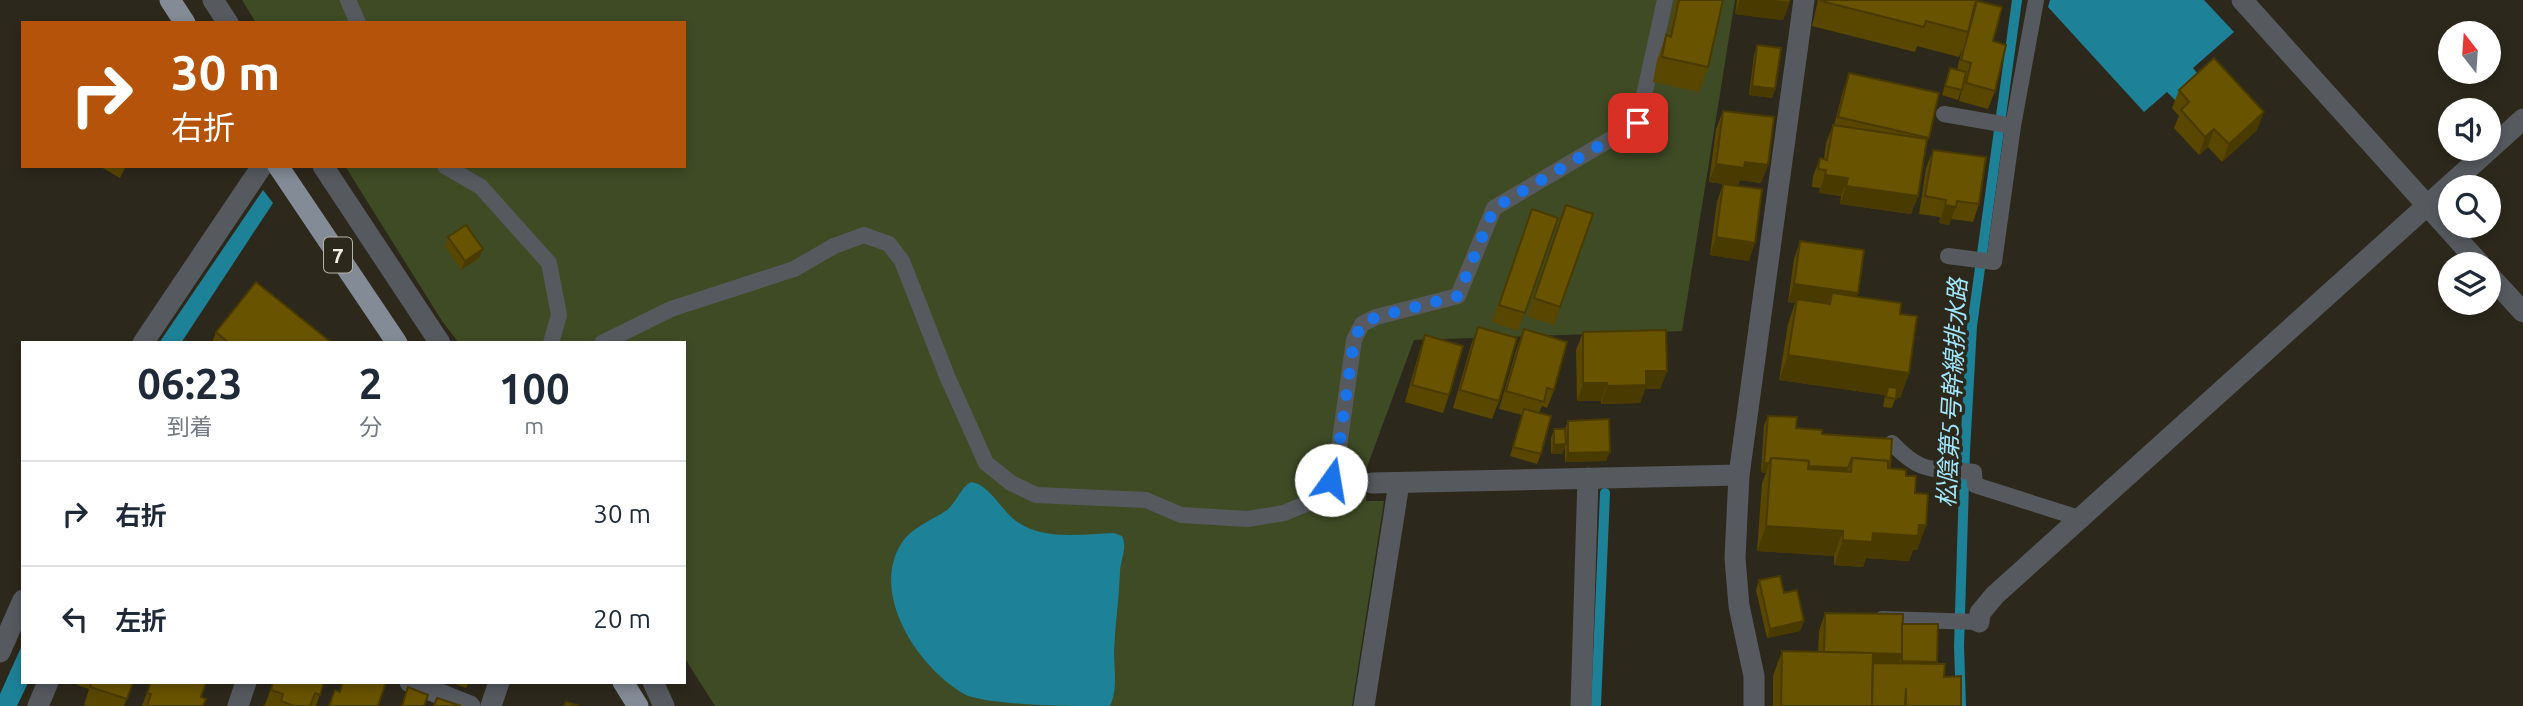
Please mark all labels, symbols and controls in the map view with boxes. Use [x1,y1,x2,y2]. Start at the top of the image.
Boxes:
north arrow [2438,21,2501,84]
map controls [2438,21,2501,315]
text: 30 m [171,44,280,99]
icon: right [56,49,147,140]
pin [1608,93,1668,153]
button: sound [2438,98,2501,161]
icon: arrive [1619,104,1657,142]
text: 右折 [171,109,235,145]
button: search [2438,175,2501,238]
road number: 7 [324,238,352,272]
button: layers [2438,252,2501,315]
water label: 松陰第5号幹線排水路 [1933,276,1972,508]
text: 06:23 [137,360,242,407]
text: 2 [359,360,382,407]
text: 100 [499,365,570,412]
text: m [524,413,544,438]
text: 到着 [167,414,213,439]
text: 分 [359,414,382,439]
position arrow [1294,443,1368,517]
icon: right [56,495,94,533]
text: 30 m [593,499,651,528]
text: 右折 [115,501,167,530]
icon: left [56,600,94,638]
text: 20 m [593,604,651,633]
text: 左折 [115,606,167,635]

